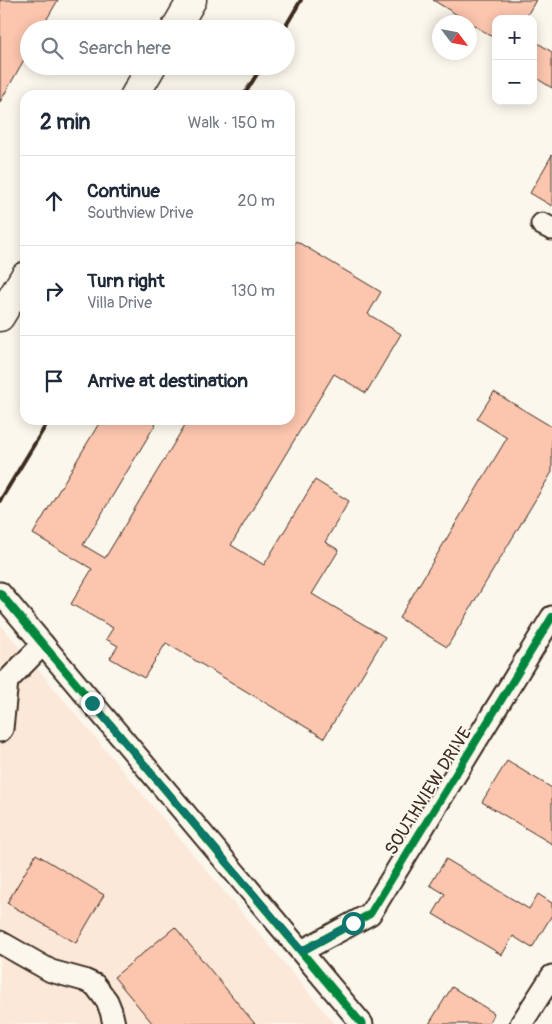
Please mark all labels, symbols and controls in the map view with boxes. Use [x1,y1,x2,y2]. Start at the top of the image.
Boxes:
north arrow [432,15,477,60]
map controls [492,15,537,105]
button: + [492,15,537,60]
search box [20,20,295,75]
icon: search [38,34,66,62]
text: Search here [78,36,171,60]
button: − [492,60,537,105]
text: 2 min [40,109,90,136]
text: Walk · 150 m [188,113,275,133]
text: Continue [87,179,160,203]
icon: ahead [40,187,68,215]
text: 20 m [237,191,275,211]
text: Southview Drive [87,203,193,223]
text: Turn right [87,269,165,293]
icon: right [40,277,68,305]
text: 130 m [231,281,275,301]
text: Villa Drive [87,293,152,313]
icon: arrive [40,367,68,395]
text: Arrive at destination [87,369,248,393]
route end [81,692,104,715]
street label: SOUTHVIEW DRIVE [380,723,477,860]
route start [342,912,365,935]

